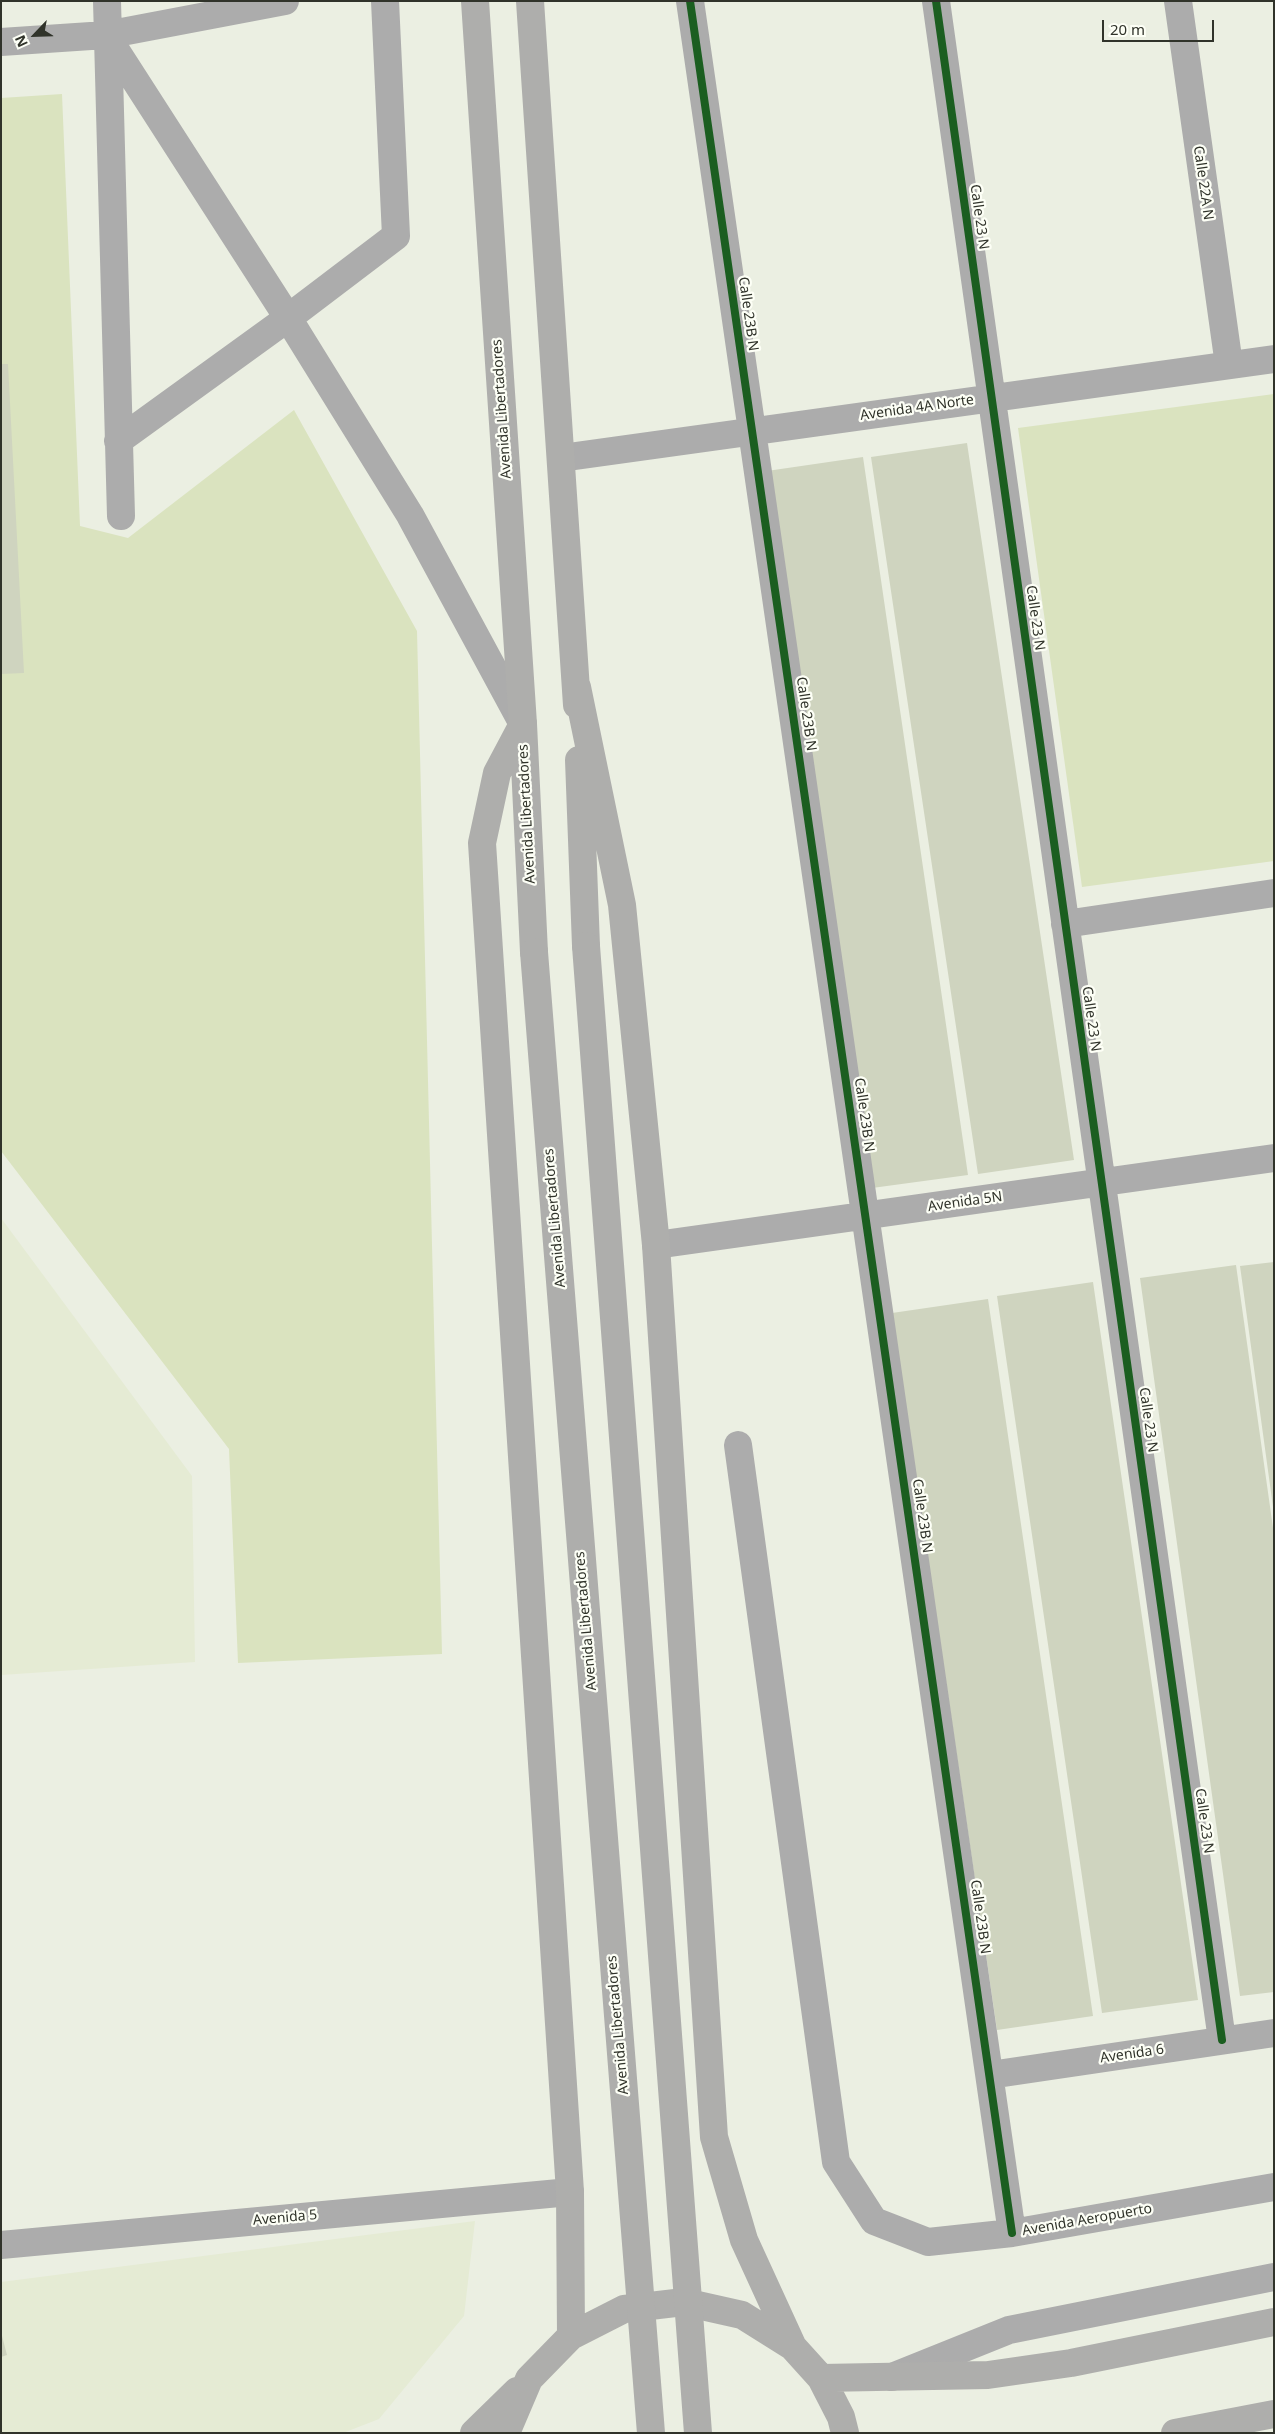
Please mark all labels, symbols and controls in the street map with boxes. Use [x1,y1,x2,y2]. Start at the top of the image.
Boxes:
north arrow [10,10,60,60]
scale bar [1105,10,1218,42]
text: 20 m [1110,19,1145,39]
text: N [10,32,32,50]
street label: Calle 22A N [1189,145,1217,221]
street label: Calle 23 N [966,183,992,251]
street label: Calle 23B N [734,276,762,352]
street label: Avenida Libertadores [489,339,515,479]
street label: Avenida 4A Norte [859,392,975,424]
street label: Calle 23 N [1022,584,1048,652]
street label: Calle 23B N [792,676,820,752]
street label: Avenida Libertadores [515,744,539,884]
street label: Calle 23 N [1078,985,1104,1053]
street label: Calle 23B N [850,1077,878,1153]
street label: Avenida Libertadores [541,1148,569,1288]
street label: Avenida 5N [927,1188,1003,1216]
street label: Calle 23 N [1135,1386,1161,1454]
street label: Calle 23B N [908,1478,936,1554]
street label: Avenida Libertadores [572,1551,600,1691]
street label: Calle 23 N [1191,1787,1217,1855]
street label: Calle 23B N [966,1879,994,1955]
street label: Avenida Libertadores [604,1955,632,2095]
street label: Avenida 6 [1099,2041,1165,2067]
street label: Avenida Aeropuerto [1021,2200,1153,2240]
street label: Avenida 5 [252,2207,318,2229]

